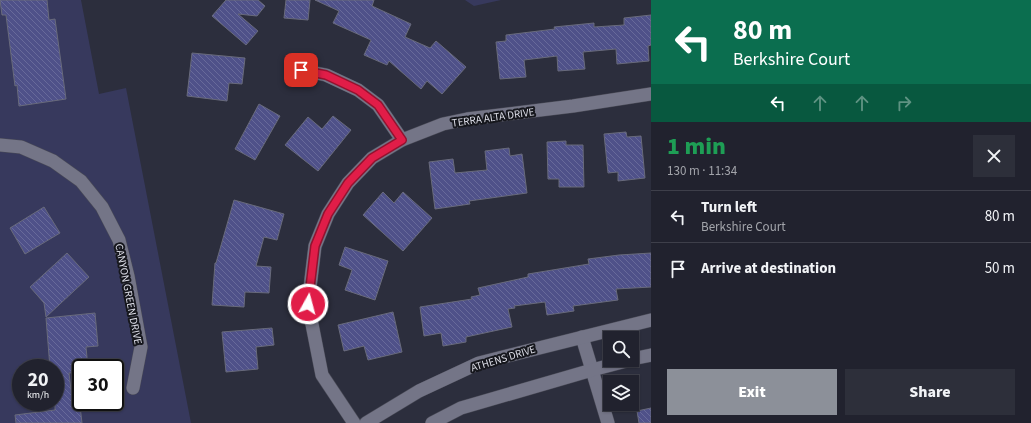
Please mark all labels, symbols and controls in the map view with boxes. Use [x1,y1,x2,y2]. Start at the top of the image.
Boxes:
text: 80 m [733,10,792,50]
icon: left [667,16,719,68]
text: Berkshire Court [733,47,850,72]
pin [284,53,318,87]
icon: arrive [290,59,312,81]
icon: left [767,92,789,114]
icon: ahead [809,92,831,114]
icon: ahead [851,92,873,114]
icon: right [893,92,915,114]
street label: TERRA ALTA DRIVE [451,104,536,131]
text: 1 min [667,129,726,164]
button: close [973,135,1015,177]
text: 130 m · 11:34 [667,162,737,180]
text: Turn left [701,197,757,218]
icon: left [667,206,689,228]
text: 80 m [985,206,1015,227]
text: Berkshire Court [701,218,786,236]
street label: CANYON GREEN DRIVE [111,242,146,346]
icon: arrive [667,258,689,280]
text: Arrive at destination [701,258,836,279]
text: 50 m [985,258,1015,279]
position arrow [287,283,329,325]
map controls [603,331,639,411]
button: search [603,331,639,367]
street label: ATHENS DRIVE [469,341,537,375]
speed limit sign: 30 [72,359,124,411]
text: 20 [27,366,49,394]
button: Exit [667,369,837,415]
button: Share [845,369,1015,415]
button: layers [603,375,639,411]
text: km/h [27,388,49,402]

